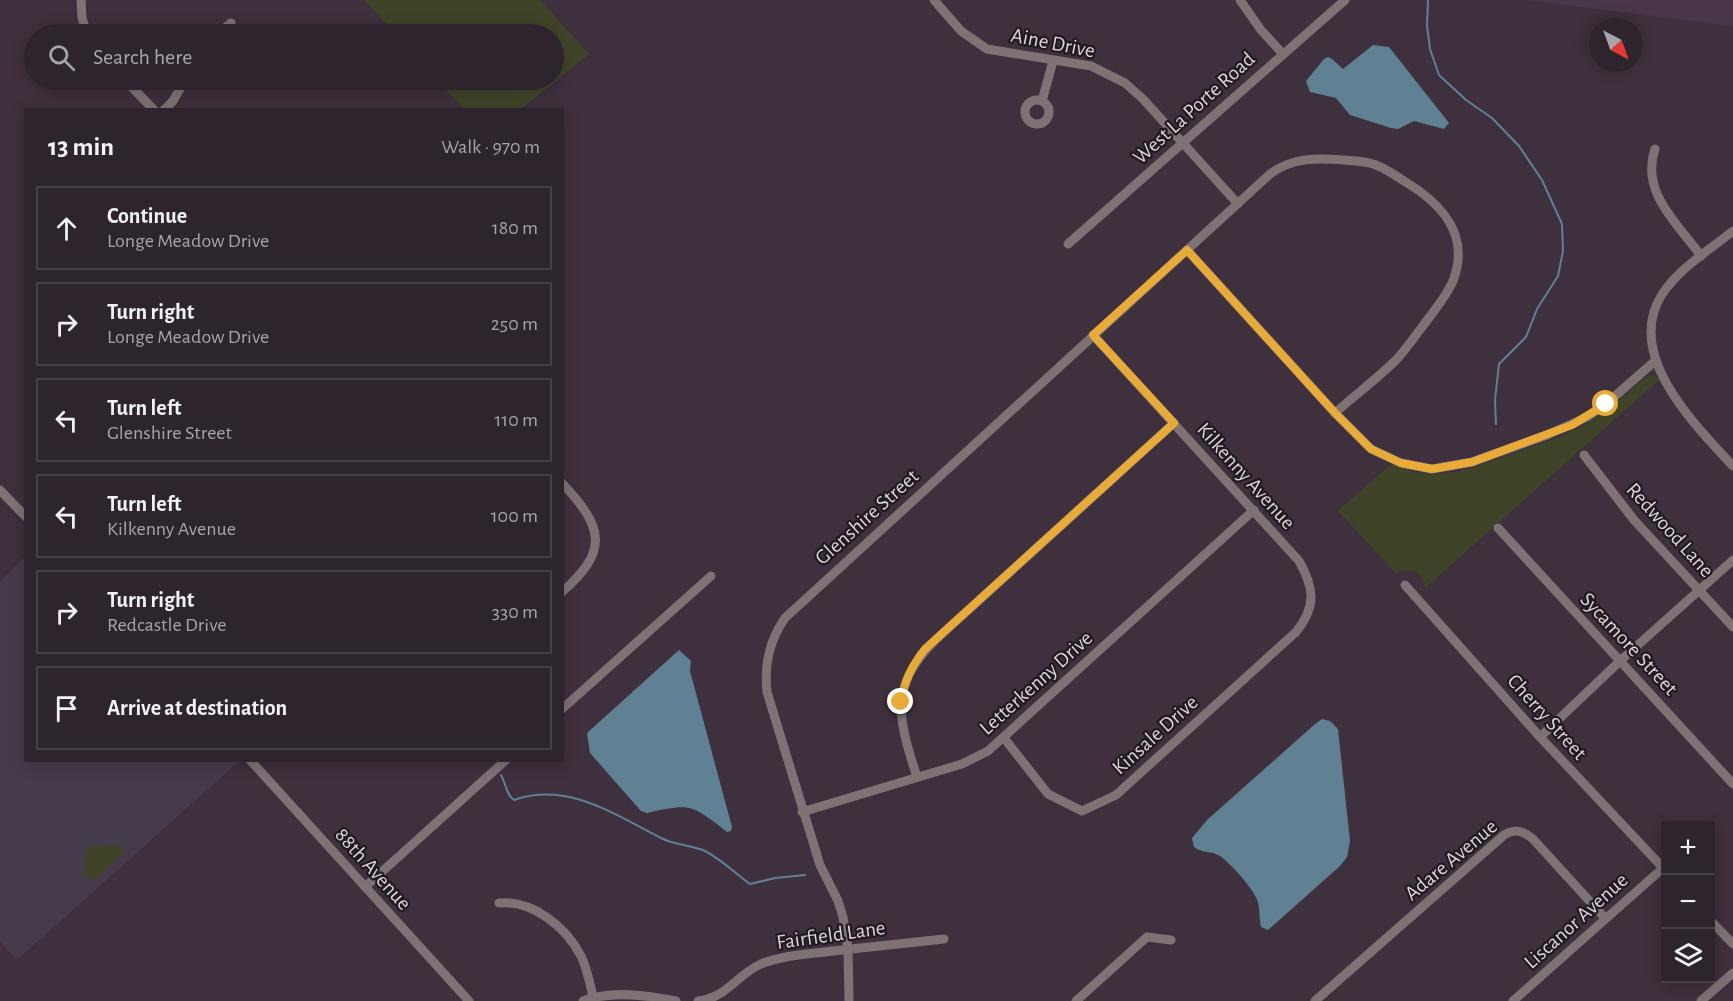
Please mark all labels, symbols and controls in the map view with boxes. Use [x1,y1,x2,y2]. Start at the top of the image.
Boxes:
north arrow [1589,18,1643,72]
search box [24,24,564,90]
street label: Aine Drive [1009,25,1097,61]
icon: search [45,41,78,74]
text: Search here [93,46,192,68]
street label: West La Porte Road [1129,48,1259,168]
text: 13 min [48,134,114,160]
text: Walk · 970 m [441,137,540,157]
text: Continue [107,205,187,227]
icon: ahead [50,212,83,245]
text: 180 m [492,218,538,238]
text: Longe Meadow Drive [107,231,269,251]
text: Turn right [107,301,194,323]
icon: right [50,308,83,341]
text: 250 m [491,314,538,334]
text: Longe Meadow Drive [107,327,269,347]
route start [1592,390,1618,416]
text: Turn left [107,397,181,419]
icon: left [50,404,83,437]
text: 110 m [494,410,538,430]
street label: Kilkenny Avenue [1193,419,1299,533]
text: Glenshire Street [107,423,232,443]
street label: Glenshire Street [811,465,923,569]
street label: Redwood Lane [1622,479,1718,581]
text: Turn left [107,493,181,515]
icon: left [50,500,83,533]
text: 100 m [491,506,538,526]
text: Kilkenny Avenue [107,519,236,539]
text: Turn right [107,589,194,611]
street label: Sycamore Street [1576,589,1682,700]
icon: right [50,596,83,629]
text: 330 m [492,602,538,622]
text: Redcastle Drive [107,615,227,635]
street label: Letterkenny Drive [976,627,1096,739]
street label: Cherry Street [1503,670,1591,764]
route end [887,688,913,714]
street label: Kinsale Drive [1108,691,1202,779]
icon: arrive [50,692,83,725]
text: Arrive at destination [107,697,287,719]
street label: Adare Avenue [1401,816,1501,904]
map controls [1661,821,1715,983]
button: + [1661,821,1715,875]
street label: 88th Avenue [331,824,415,914]
street label: Liscanor Avenue [1520,869,1632,973]
button: − [1661,875,1715,929]
street label: Fairfield Lane [775,917,887,953]
button: layers [1661,929,1715,983]

